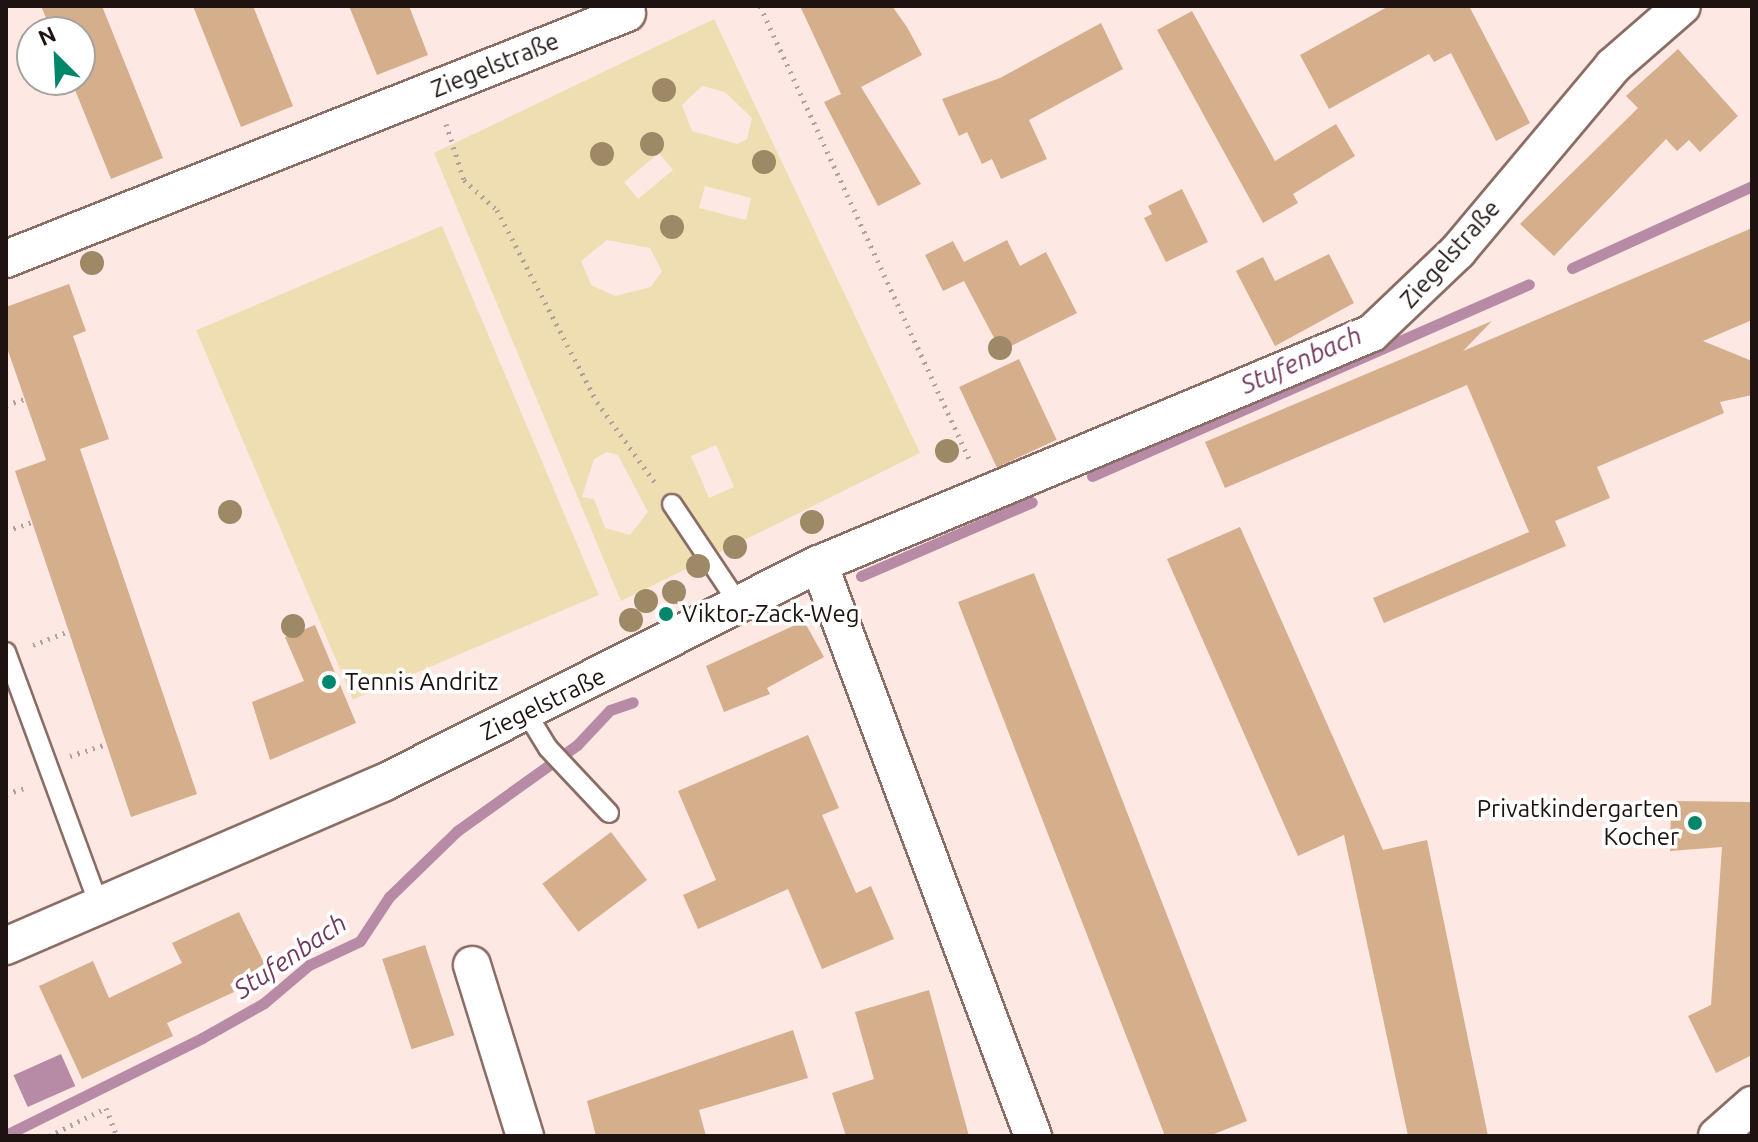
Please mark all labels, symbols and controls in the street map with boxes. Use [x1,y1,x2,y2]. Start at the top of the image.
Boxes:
north arrow [16,16,96,96]
text: N [34,21,59,50]
street label: Ziegelstraße [427,26,563,104]
street label: Ziegelstraße [1394,194,1506,314]
water label: Stufenbach [1236,319,1366,401]
place label: Viktor-Zack-Weg [682,600,860,628]
marker: Viktor-Zack-Weg [657,605,675,623]
street label: Ziegelstraße [476,661,610,747]
place label: Tennis Andritz [345,668,498,696]
marker: Tennis Andritz [320,673,338,691]
place label: Privatkindergarten Kocher [1477,795,1679,851]
marker: Privatkindergarten Kocher [1686,814,1704,832]
water label: Stufenbach [228,907,352,1005]

